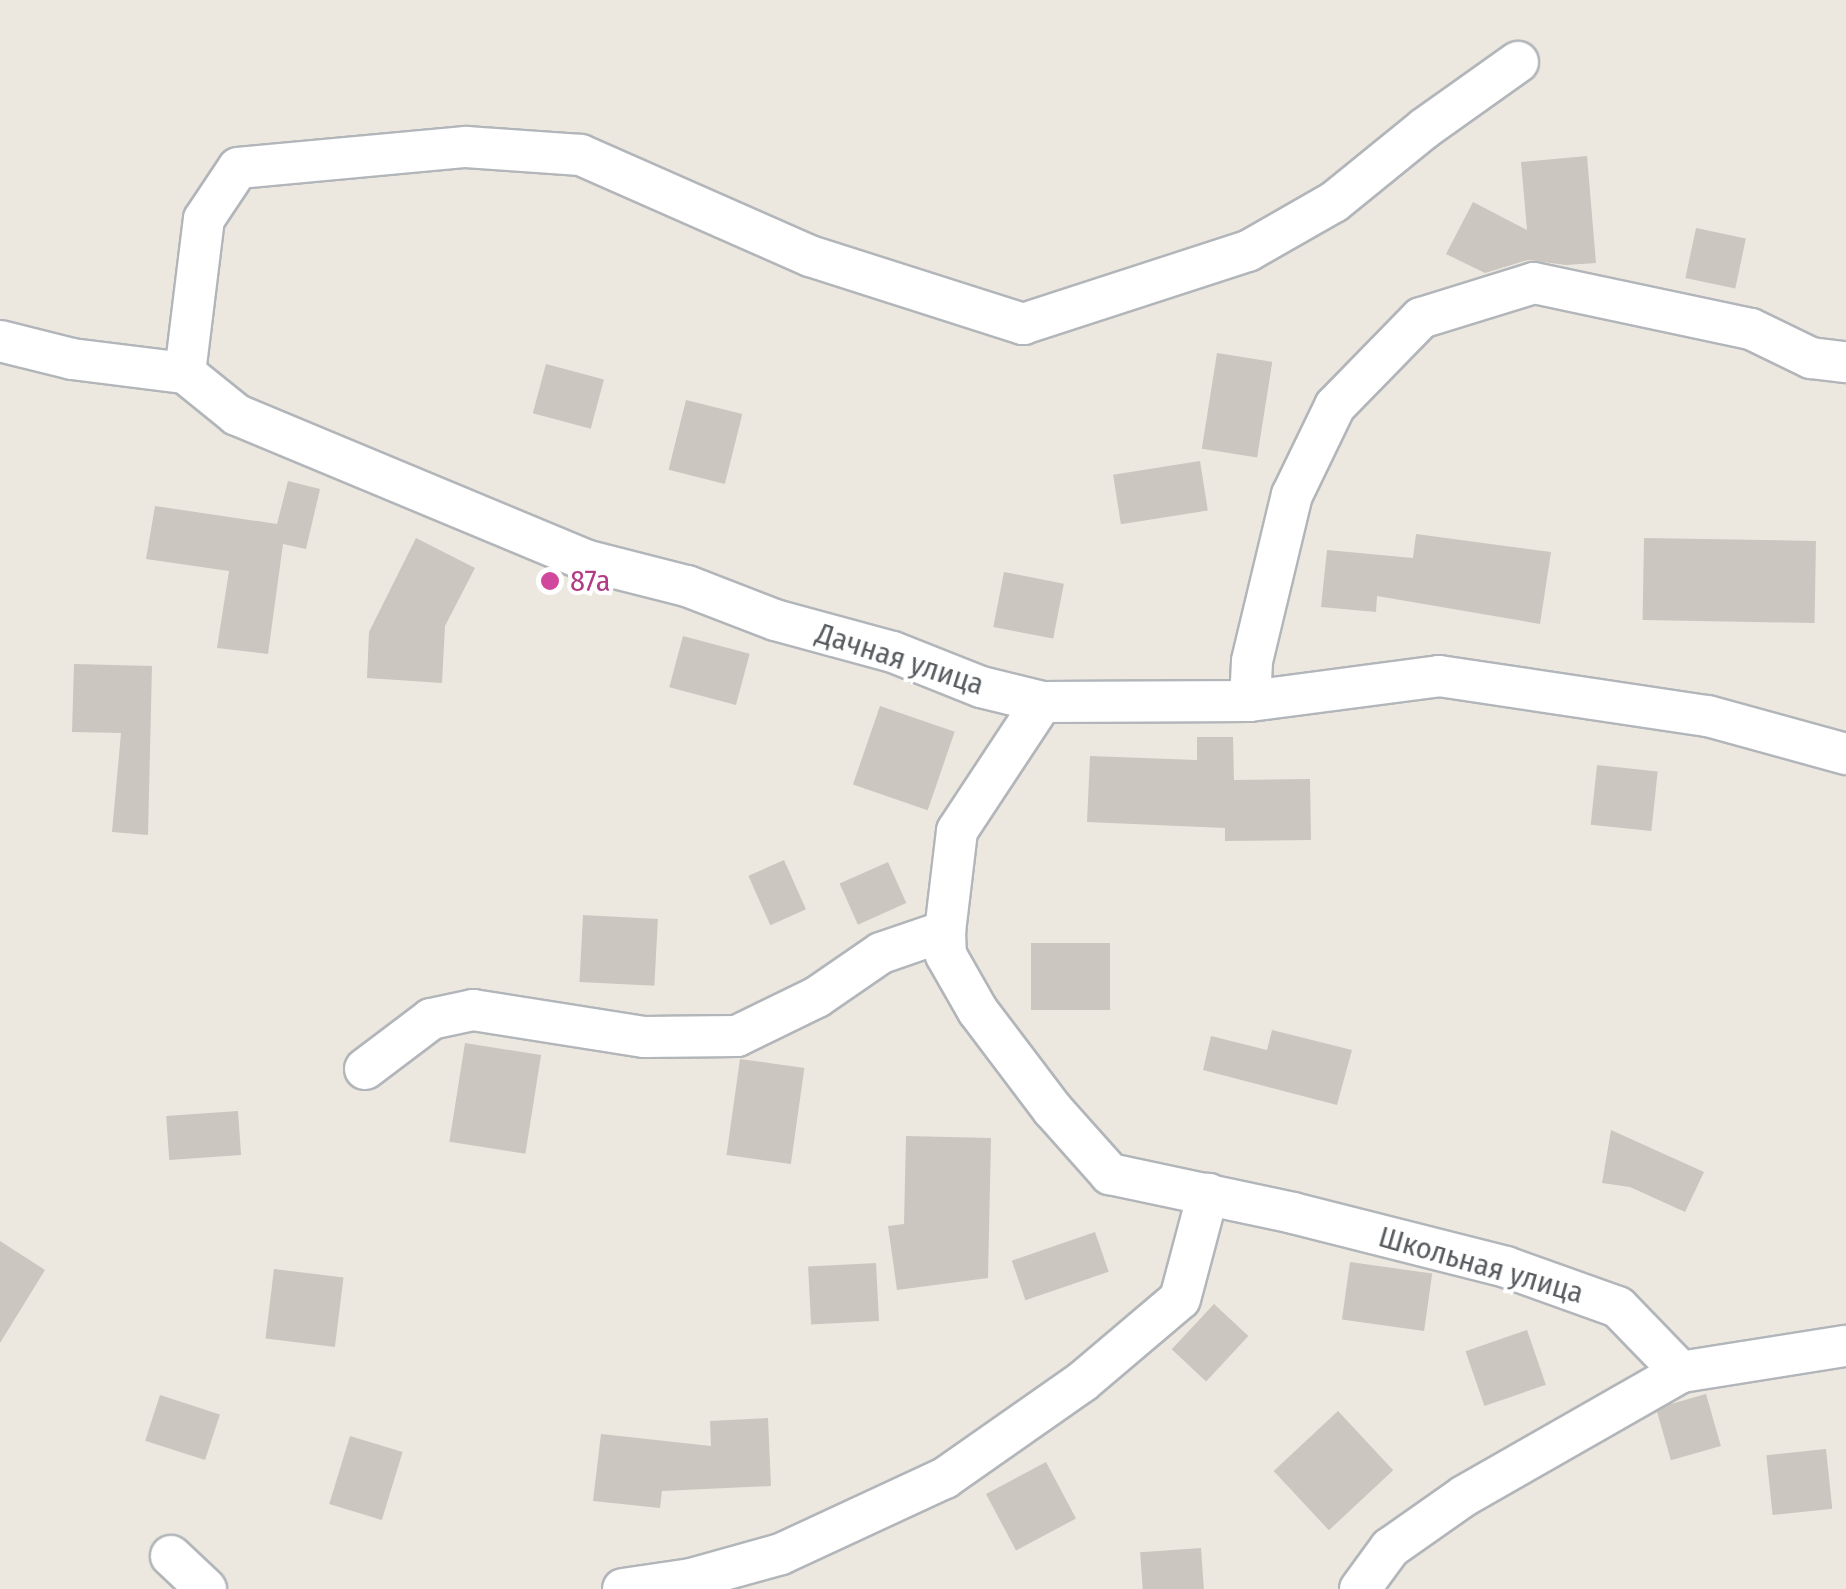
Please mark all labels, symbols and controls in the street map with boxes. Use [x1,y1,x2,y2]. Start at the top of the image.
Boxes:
place label: 87а [570,563,611,599]
marker: 87а [539,570,561,592]
street label: Дачная улица [812,615,988,703]
street label: Школьная улица [1375,1219,1587,1311]

